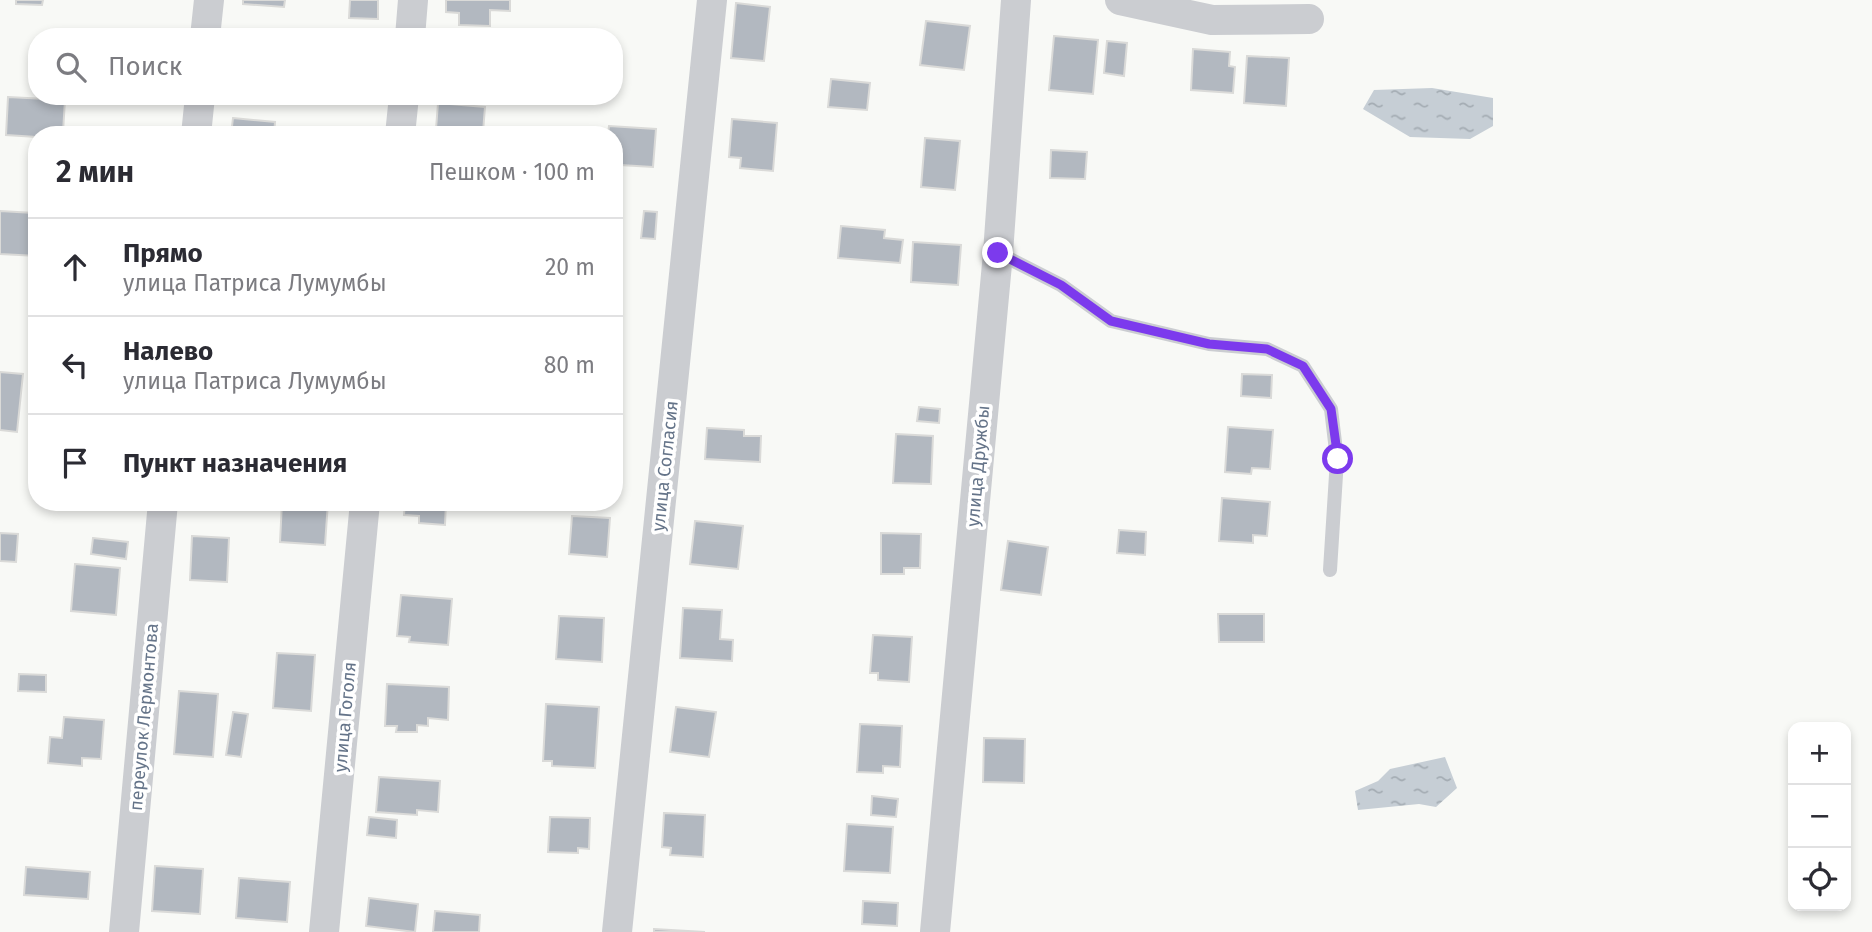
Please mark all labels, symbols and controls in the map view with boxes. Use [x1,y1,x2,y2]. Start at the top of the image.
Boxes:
search box [28,28,623,105]
icon: search [52,48,90,86]
text: Поиск [108,51,182,82]
text: 2 мин [56,154,134,190]
text: Пешком · 100 m [429,158,595,186]
route end [982,237,1013,268]
text: Прямо [123,238,203,269]
icon: ahead [56,248,94,286]
text: 20 m [545,253,595,281]
text: улица Патриса Лумумбы [123,269,387,297]
text: Налево [123,336,213,367]
icon: left [56,346,94,384]
text: 80 m [544,351,595,379]
text: улица Патриса Лумумбы [123,367,387,395]
street label: улица Согласия [647,399,683,533]
street label: улица Дружбы [962,404,994,528]
route start [1322,443,1353,474]
icon: arrive [56,444,94,482]
text: Пункт назначения [123,448,347,479]
street label: переулок Лермонтова [125,622,163,812]
street label: улица Гоголя [329,661,361,773]
map controls [1788,722,1851,911]
button: + [1788,722,1851,785]
button: − [1788,785,1851,848]
button: locate [1788,848,1851,911]

